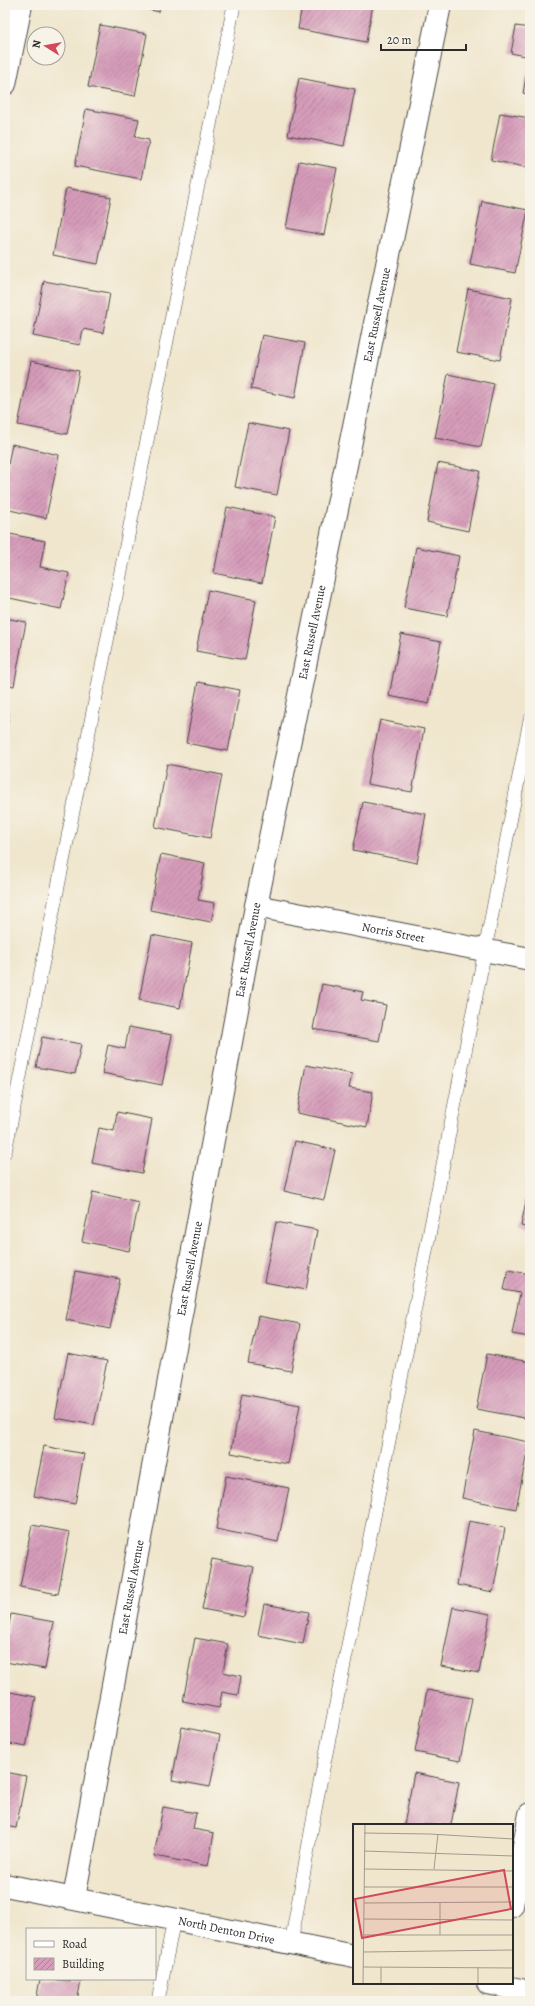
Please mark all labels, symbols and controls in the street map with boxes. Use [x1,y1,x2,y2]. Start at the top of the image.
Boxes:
north arrow [26,26,66,66]
scale bar [381,26,466,52]
text: 20 m [387,32,411,48]
text: N [29,39,45,50]
street label: East Russell Avenue [359,266,394,364]
street label: East Russell Avenue [294,583,329,681]
street label: East Russell Avenue [231,901,265,999]
street label: Norris Street [361,919,426,947]
street label: East Russell Avenue [173,1220,206,1317]
street label: East Russell Avenue [114,1538,148,1636]
inset map [353,1824,513,1984]
street label: North Denton Drive [177,1912,276,1948]
legend [26,1928,156,1980]
text: Road [62,1936,88,1952]
text: Building [62,1956,104,1972]

